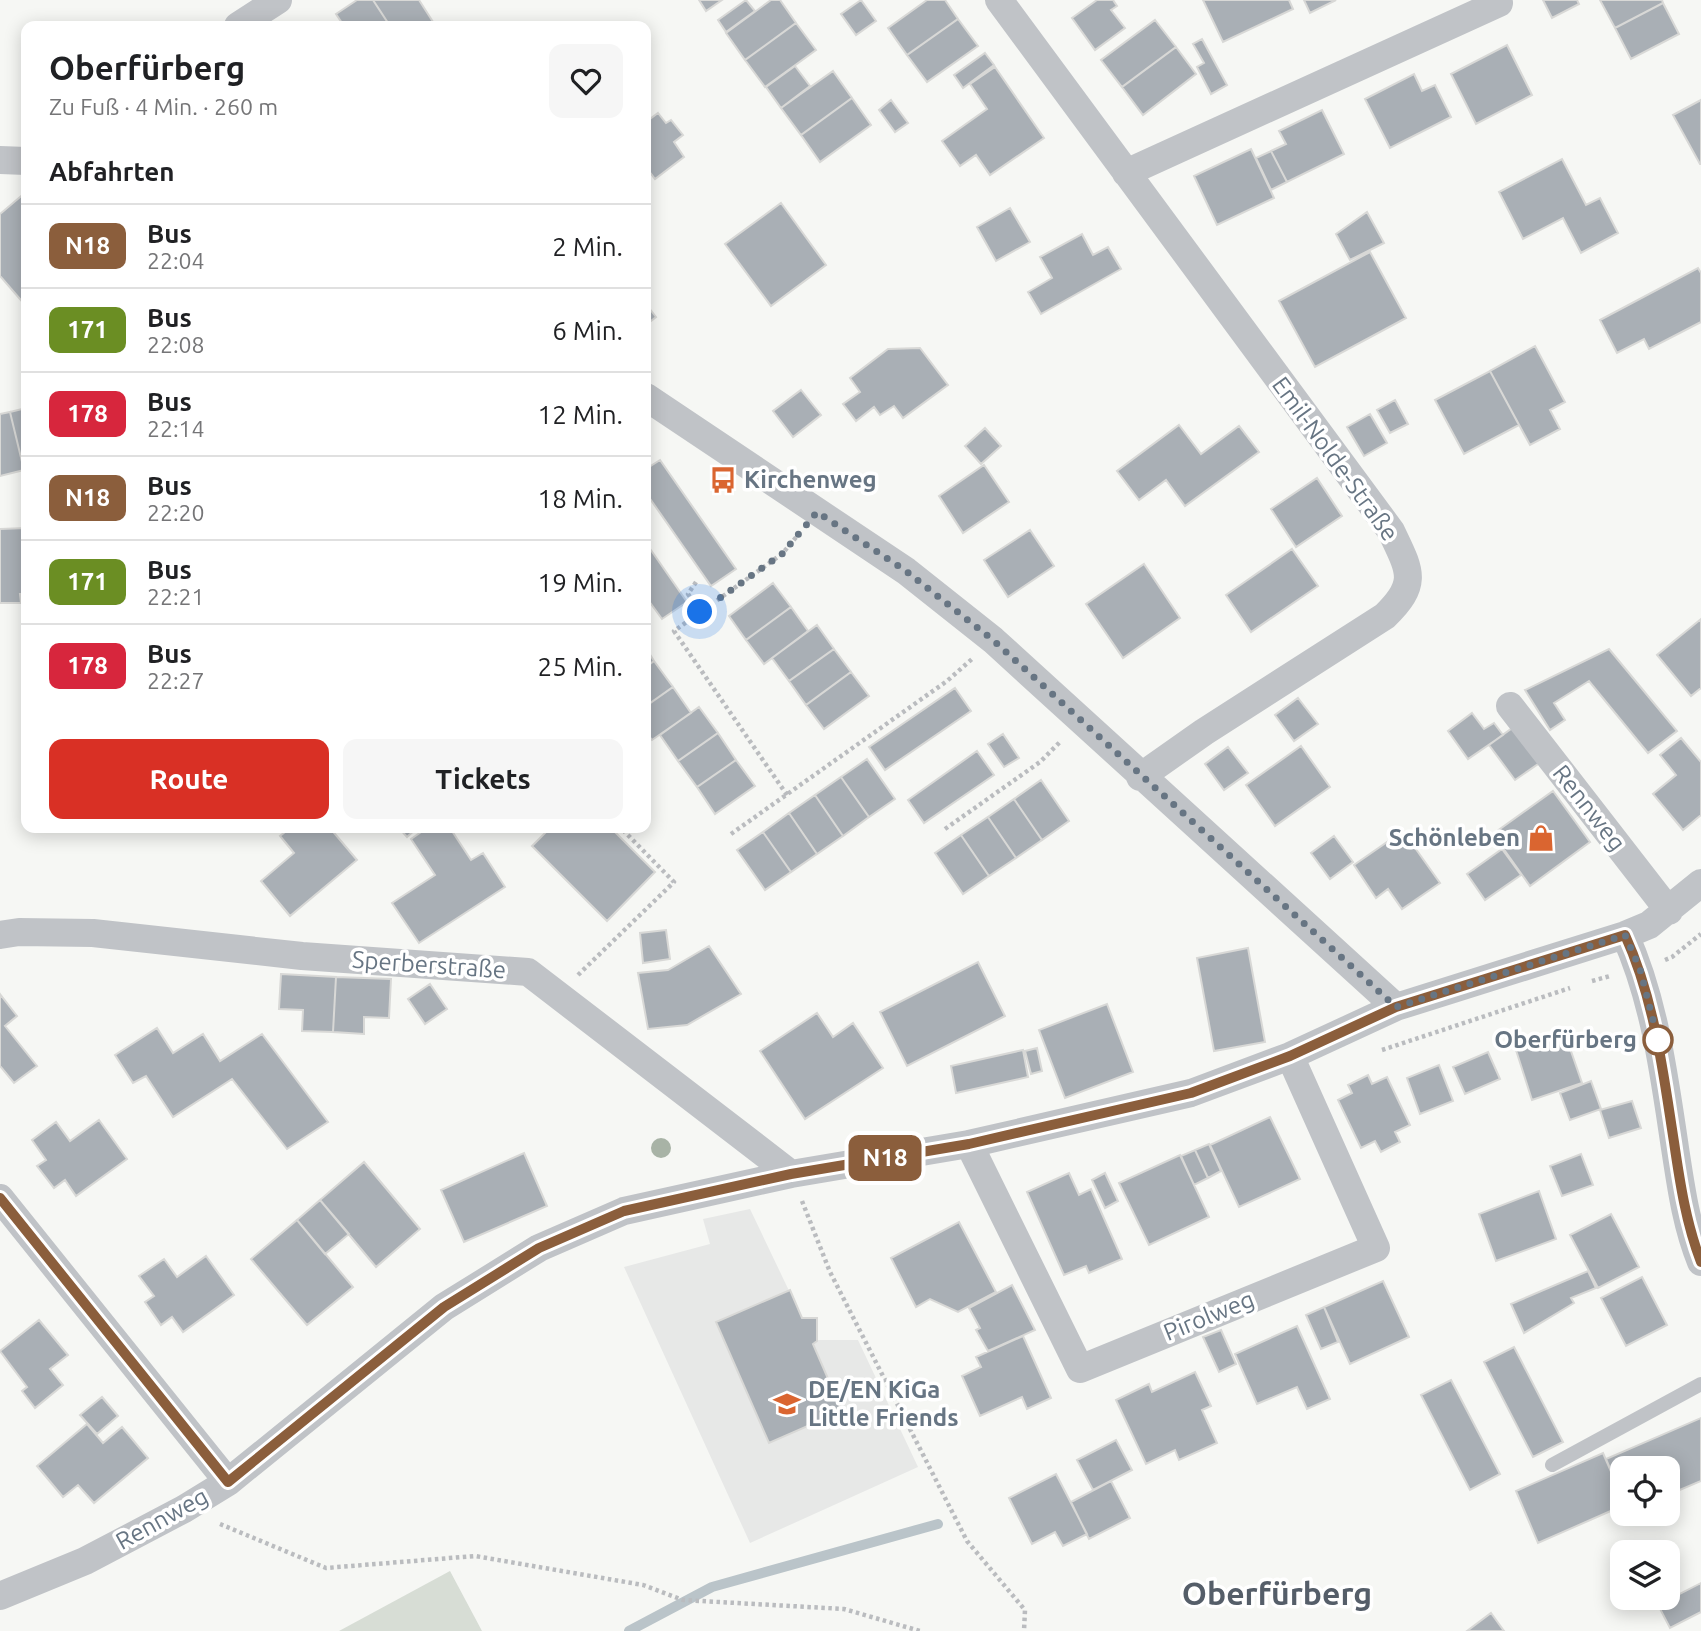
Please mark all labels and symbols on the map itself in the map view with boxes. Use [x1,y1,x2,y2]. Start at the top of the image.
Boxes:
street label: Emil-Nolde-Straße [1267,371,1404,546]
bus stop icon: Kirchenweg [708,465,738,495]
place label: Kirchenweg [744,466,877,493]
your location [682,594,717,629]
street label: Rennweg [1548,760,1631,856]
shop icon: Schönleben [1526,823,1556,853]
place label: Schönleben [1389,824,1520,851]
street label: Sperberstraße [351,946,507,983]
marker: Oberfürberg [1643,1025,1673,1055]
place label: Oberfürberg [1494,1026,1637,1053]
line badge: N18 [845,1135,925,1181]
street label: Pirolweg [1160,1285,1258,1346]
place label: DE/EN KiGa Little Friends [808,1376,958,1431]
school or university icon: DE/EN KiGa Little Friends [772,1389,802,1419]
street label: Rennweg [111,1482,213,1555]
district label: Oberfürberg [1182,1575,1372,1611]

